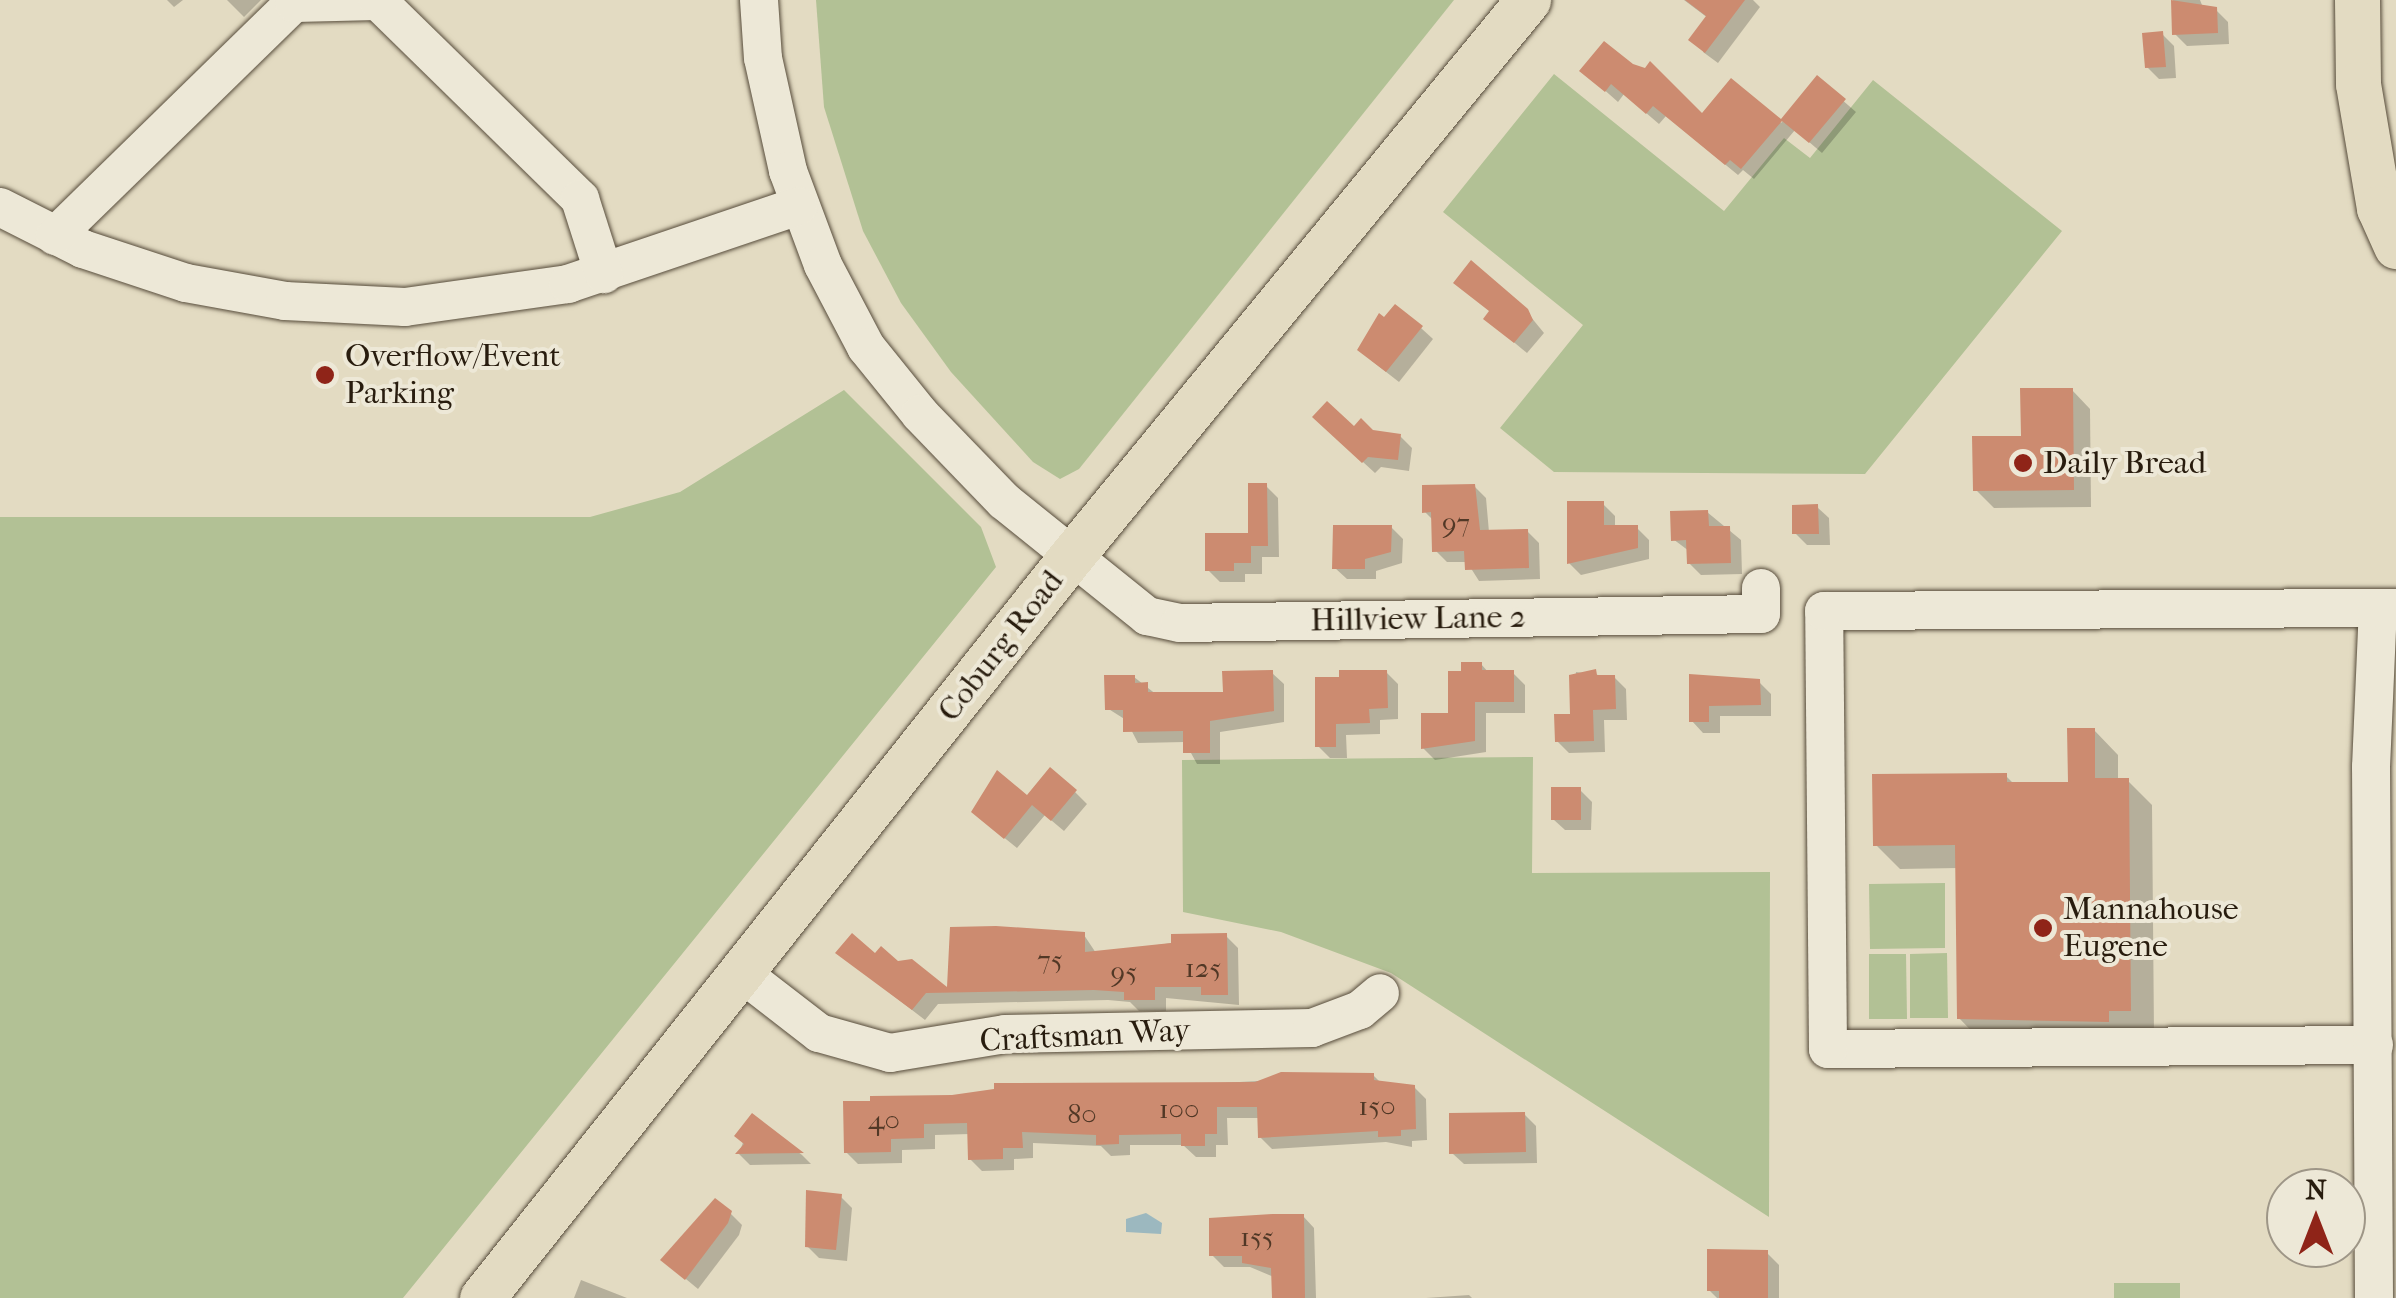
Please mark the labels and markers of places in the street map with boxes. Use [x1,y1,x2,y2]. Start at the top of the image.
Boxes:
place label: Overflow/Event Parking [345,338,561,413]
marker: Overflow/Event Parking [314,364,336,386]
place label: Daily Bread [2043,444,2206,482]
marker: Daily Bread [2012,452,2034,474]
place label: Mannahouse Eugene [2063,891,2239,966]
marker: Mannahouse Eugene [2032,917,2054,939]

